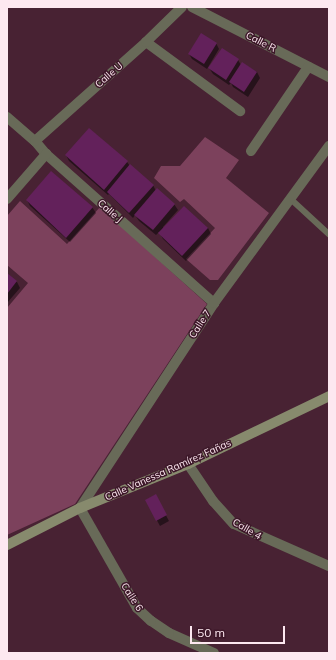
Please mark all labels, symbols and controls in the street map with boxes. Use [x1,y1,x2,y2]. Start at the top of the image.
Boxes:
street label: Calle R [244,29,278,55]
street label: Calle U [93,60,125,90]
street label: Calle J [95,197,125,225]
street label: Calle 7 [186,308,214,340]
street label: Calle Vanessa Ramírez Fañas [103,437,233,503]
street label: Calle 4 [230,516,264,542]
street label: Calle 6 [118,581,146,613]
scale bar [192,618,287,644]
text: 50 m [197,625,225,640]

